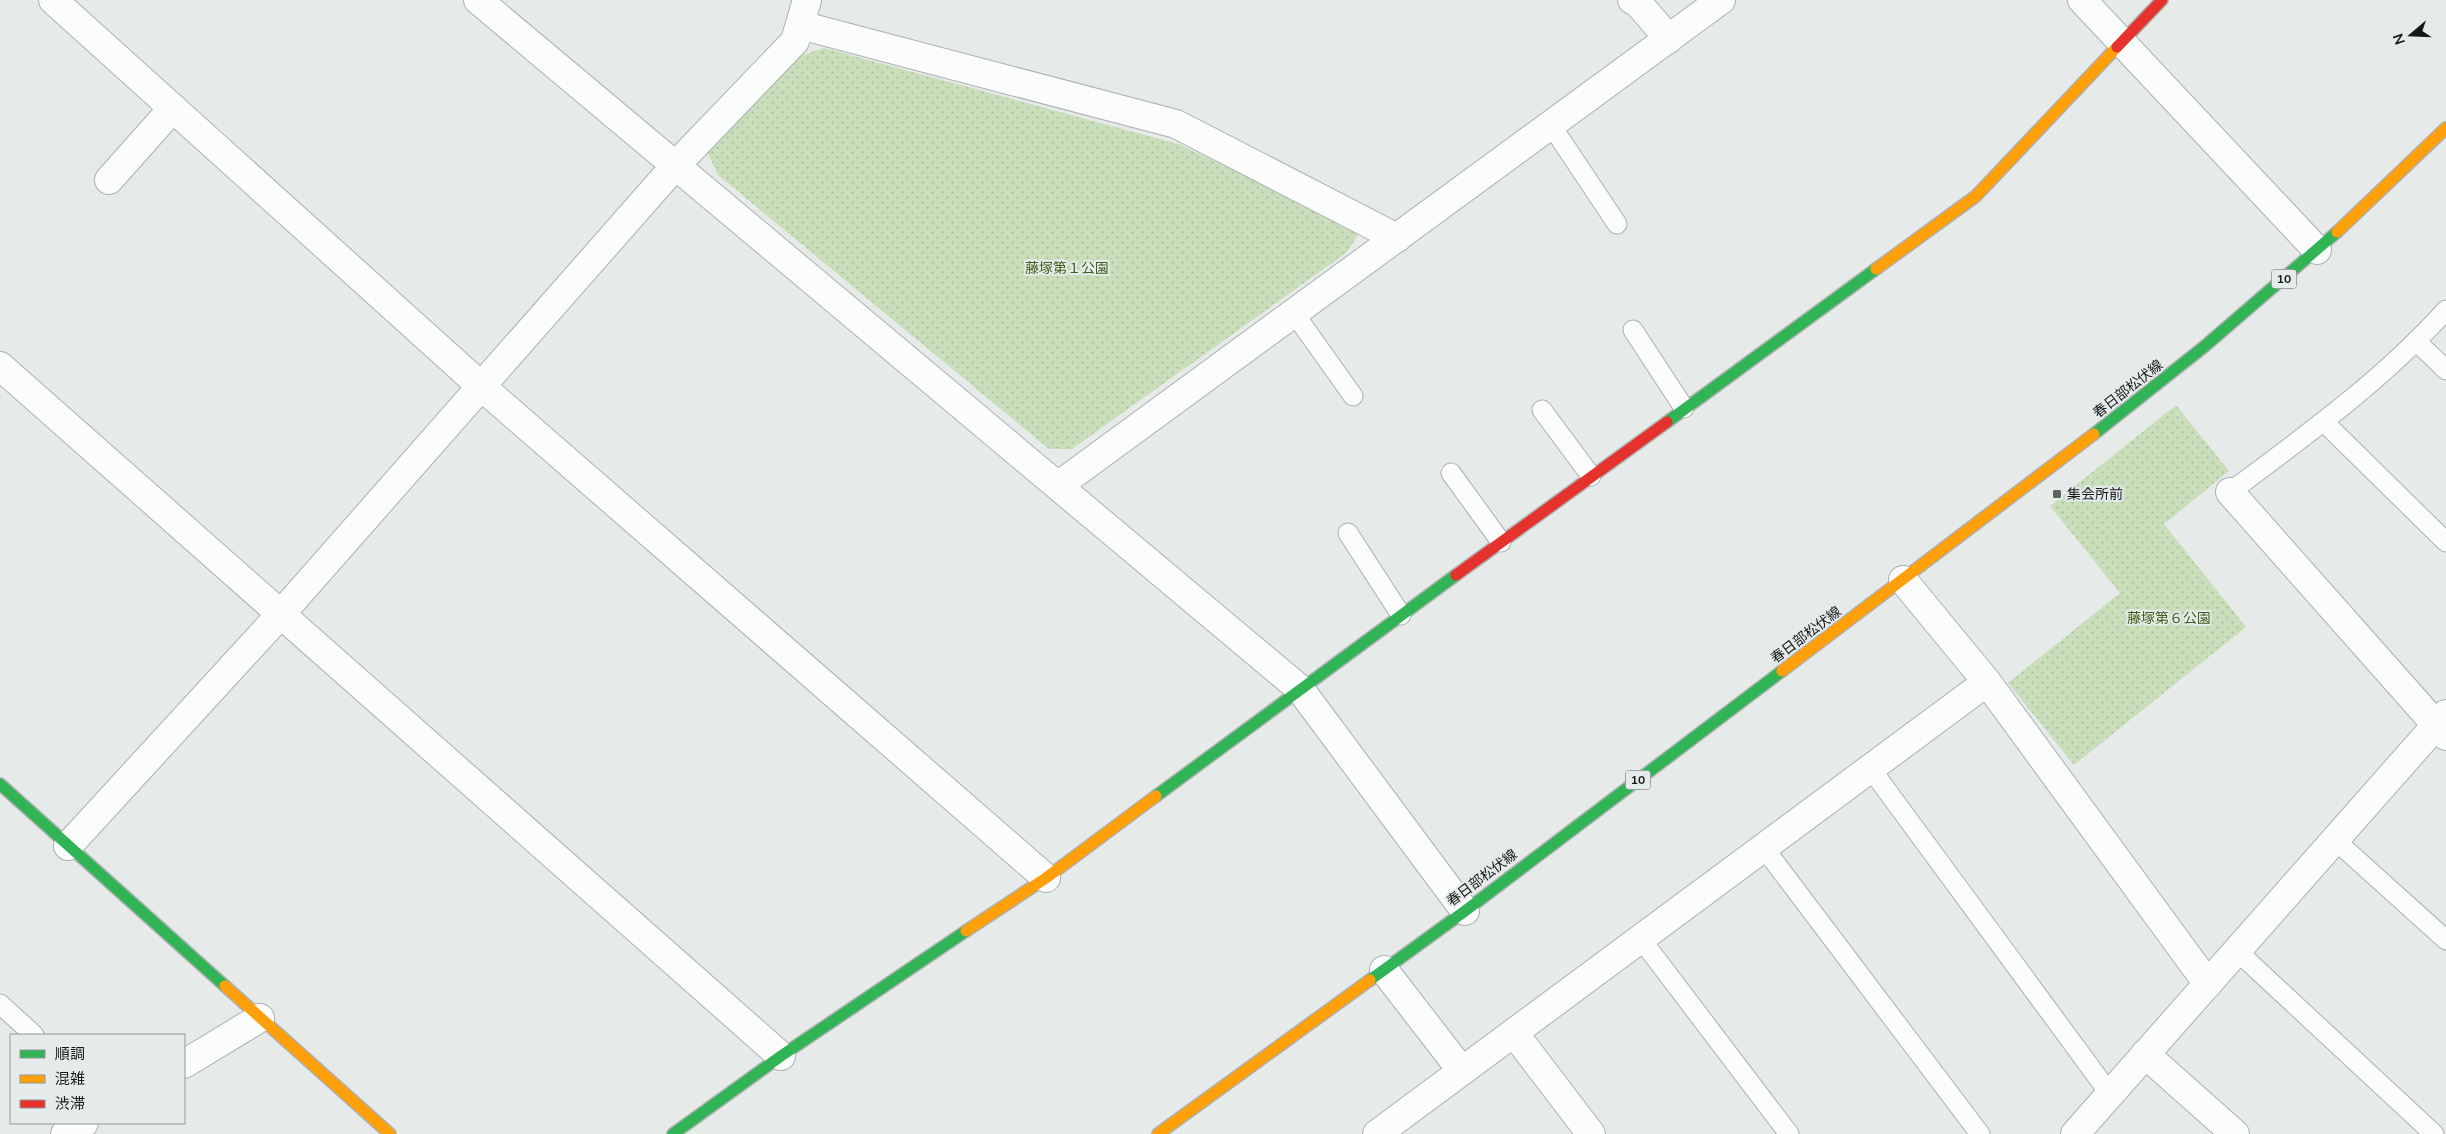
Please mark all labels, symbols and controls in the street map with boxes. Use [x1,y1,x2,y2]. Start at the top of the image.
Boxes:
north arrow [2386,10,2436,60]
text: N [2388,31,2410,47]
park label: 藤塚第１公園 [1025,259,1109,278]
road number: 10 [2272,270,2296,288]
street label: 春日部松伏線 [2089,356,2167,422]
place label: 集会所前 [2067,485,2123,504]
marker: 集会所前 [2051,488,2063,500]
street label: 春日部松伏線 [1767,602,1845,668]
park label: 藤塚第６公園 [2127,609,2211,628]
road number: 10 [1626,770,1650,790]
street label: 春日部松伏線 [1443,845,1521,911]
legend [10,1034,185,1124]
text: 順調 [55,1044,85,1064]
text: 混雑 [55,1069,85,1089]
text: 渋滞 [55,1094,85,1114]

